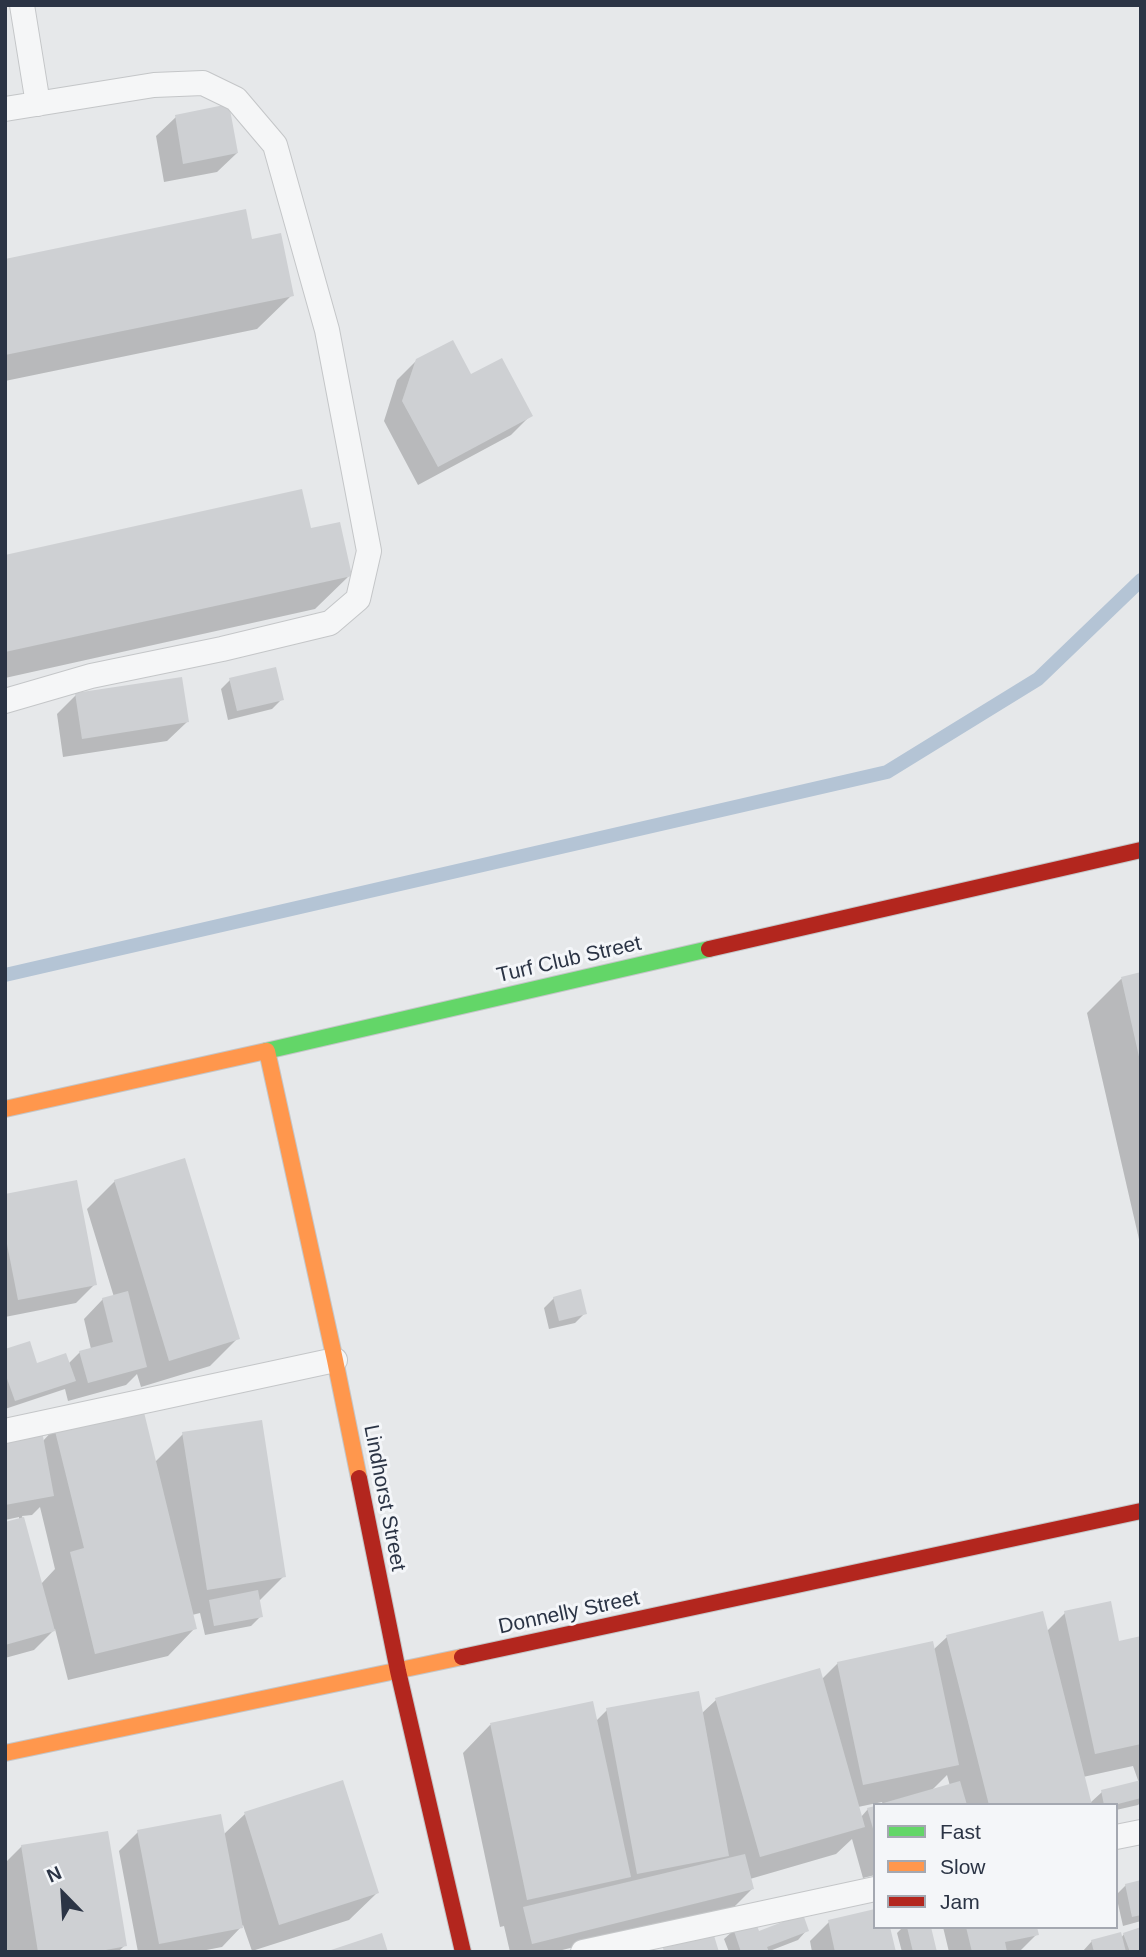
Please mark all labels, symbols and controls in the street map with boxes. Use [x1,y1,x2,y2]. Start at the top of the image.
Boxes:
street label: Turf Club Street [494,931,644,989]
street label: Lindhorst Street [357,1423,411,1573]
street label: Donnelly Street [496,1586,642,1640]
legend [873,1803,1118,1929]
text: Fast [940,1820,981,1843]
text: Slow [940,1855,986,1878]
north arrow [28,1859,98,1929]
text: N [44,1862,65,1887]
text: Jam [940,1890,980,1913]

